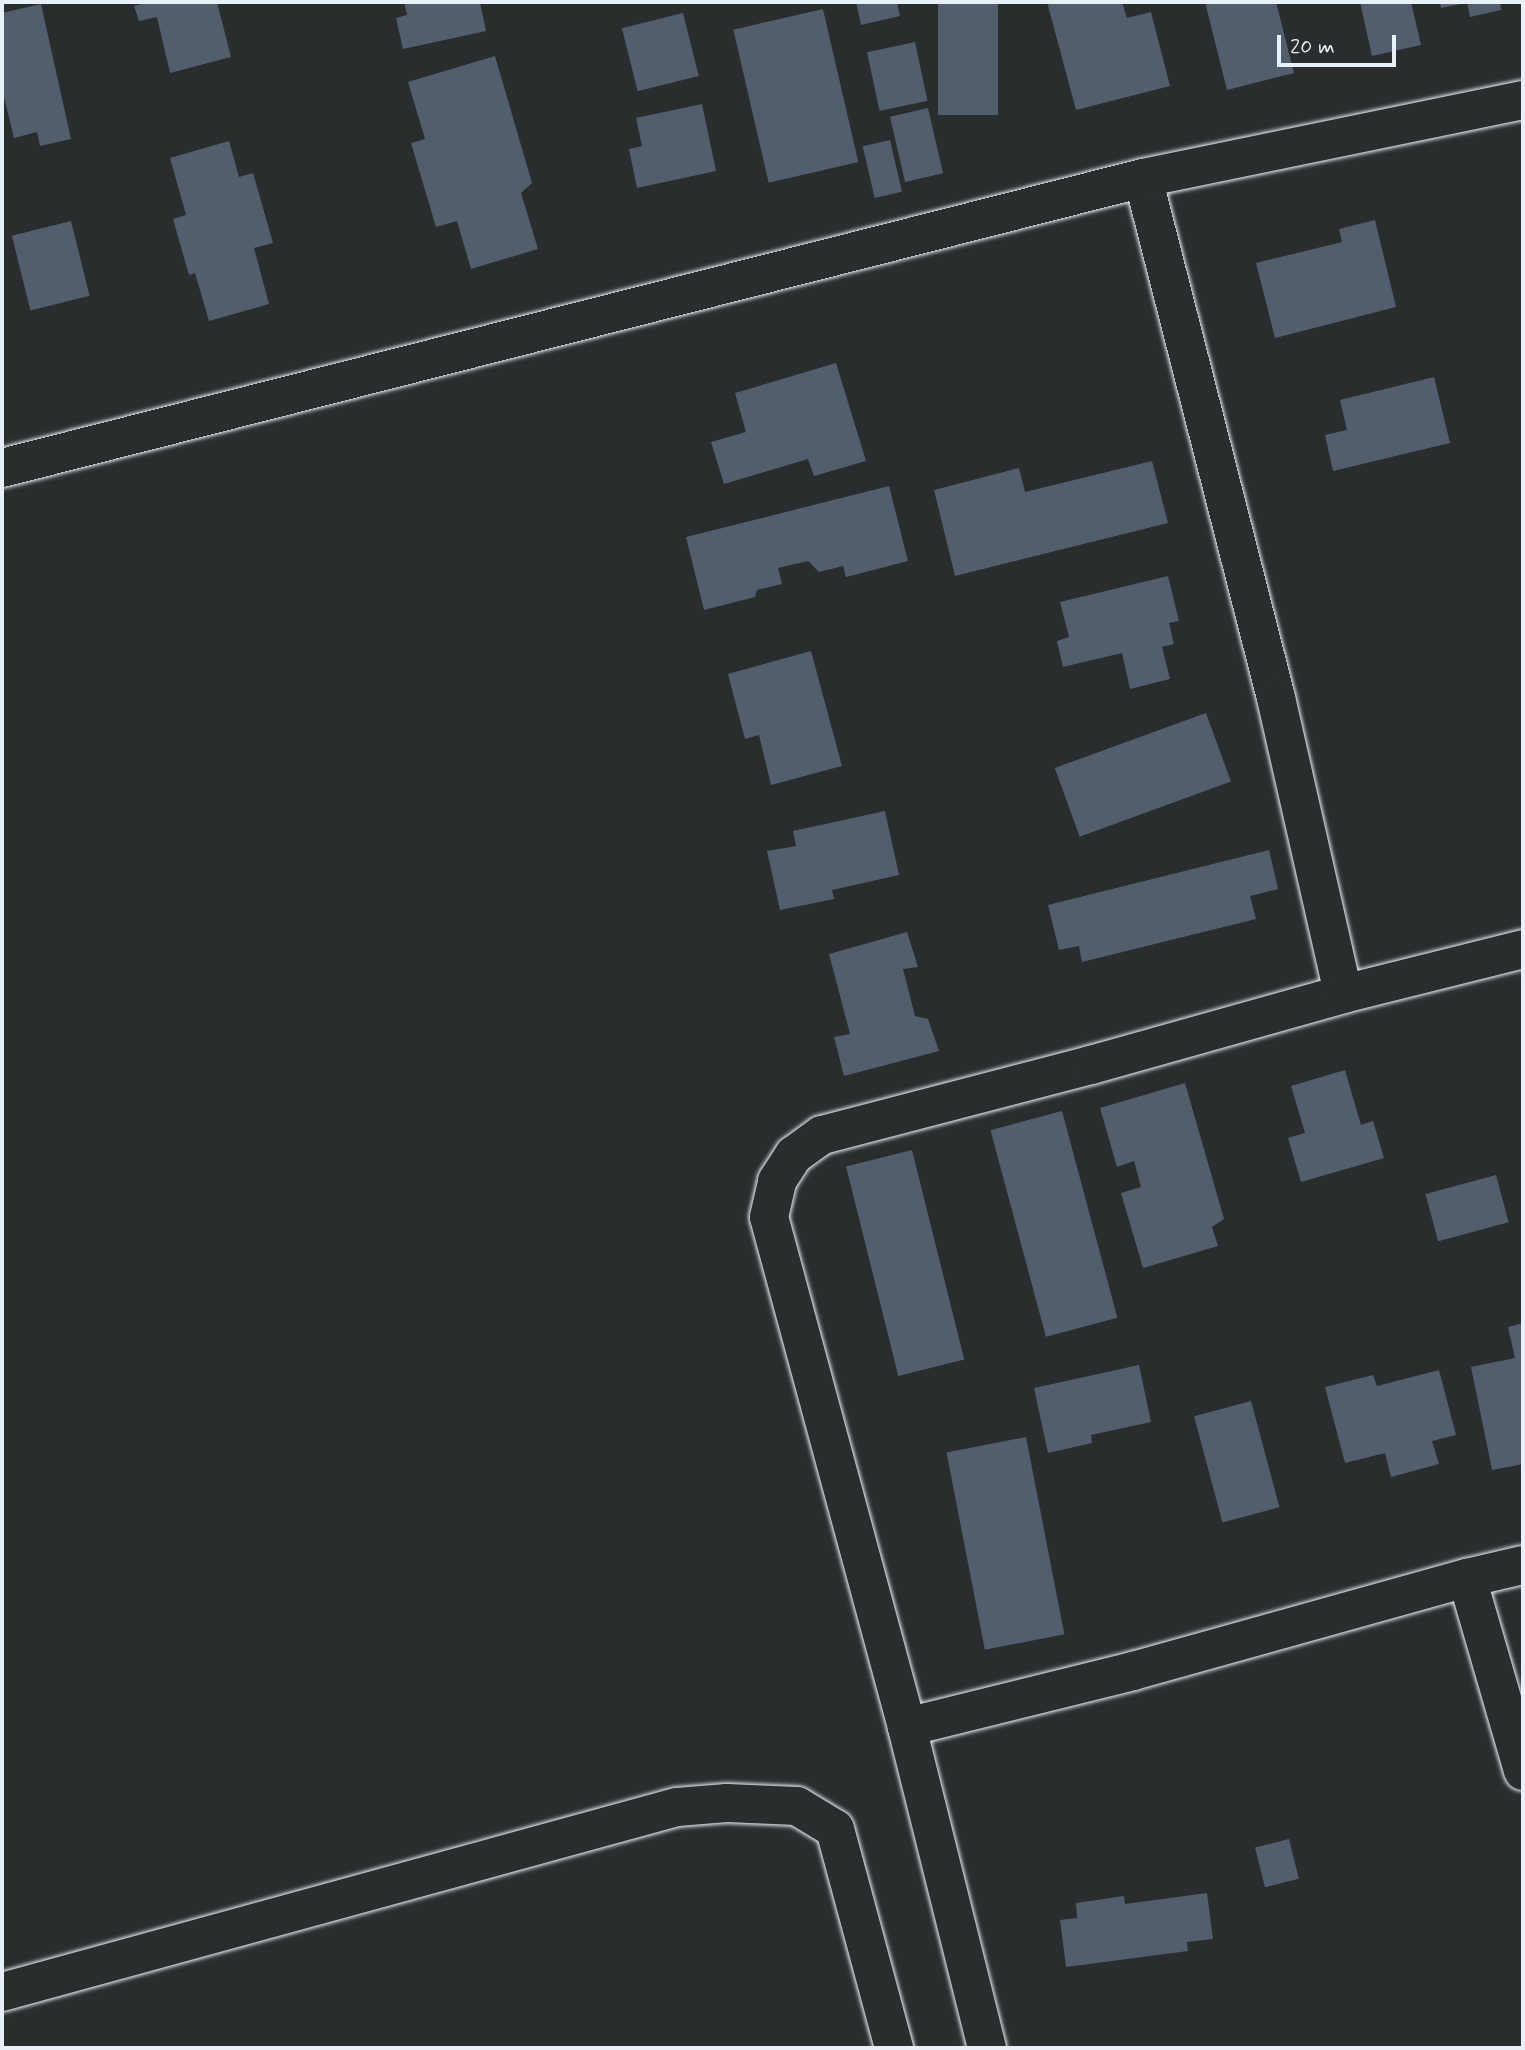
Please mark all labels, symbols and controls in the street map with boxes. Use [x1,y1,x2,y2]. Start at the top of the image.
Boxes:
scale bar [1280,21,1399,65]
text: 20 m [1290,33,1335,61]

